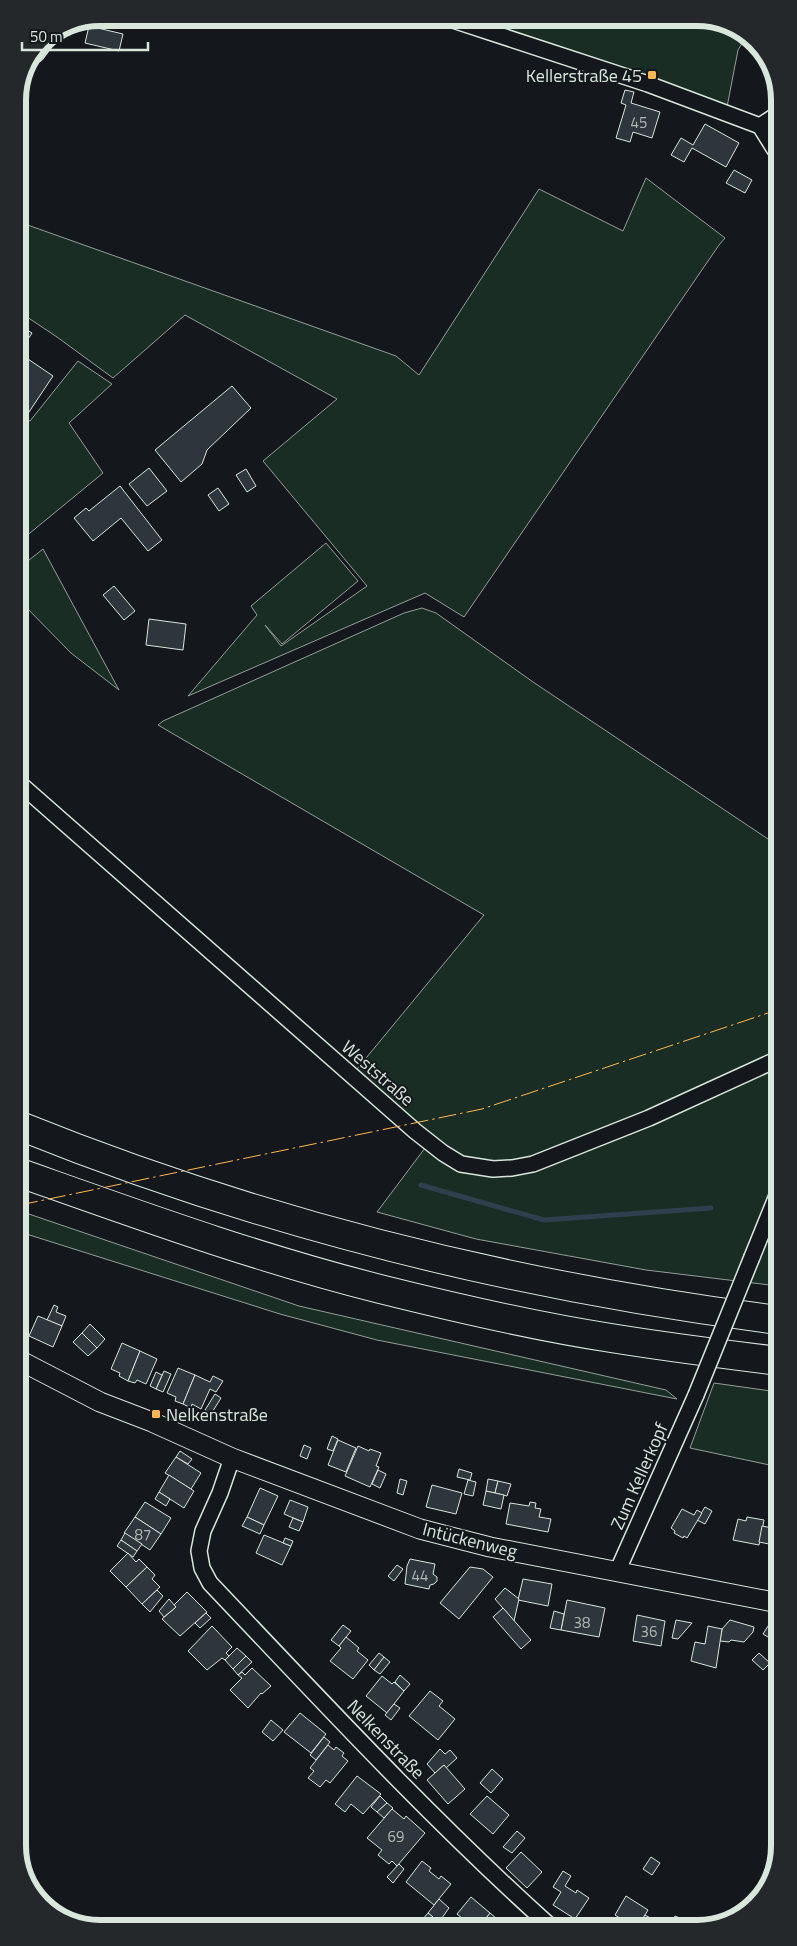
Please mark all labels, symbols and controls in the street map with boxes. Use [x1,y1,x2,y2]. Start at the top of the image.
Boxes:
scale bar [22,20,149,52]
text: 50 m [30,25,63,48]
place label: Kellerstraße 45 [526,62,642,89]
marker: Kellerstraße 45 [646,69,658,81]
house number: 45 [631,111,647,134]
street label: Weststraße [336,1034,420,1112]
place label: Nelkenstraße [166,1401,268,1428]
marker: Nelkenstraße [150,1408,162,1420]
street label: Zum Kellerkopf [603,1418,675,1534]
street label: Intückenweg [420,1515,520,1565]
house number: 87 [135,1523,151,1546]
house number: 44 [412,1564,428,1587]
house number: 38 [574,1611,590,1634]
house number: 36 [641,1620,657,1643]
street label: Nelkenstraße [341,1693,431,1785]
house number: 69 [388,1825,404,1848]

